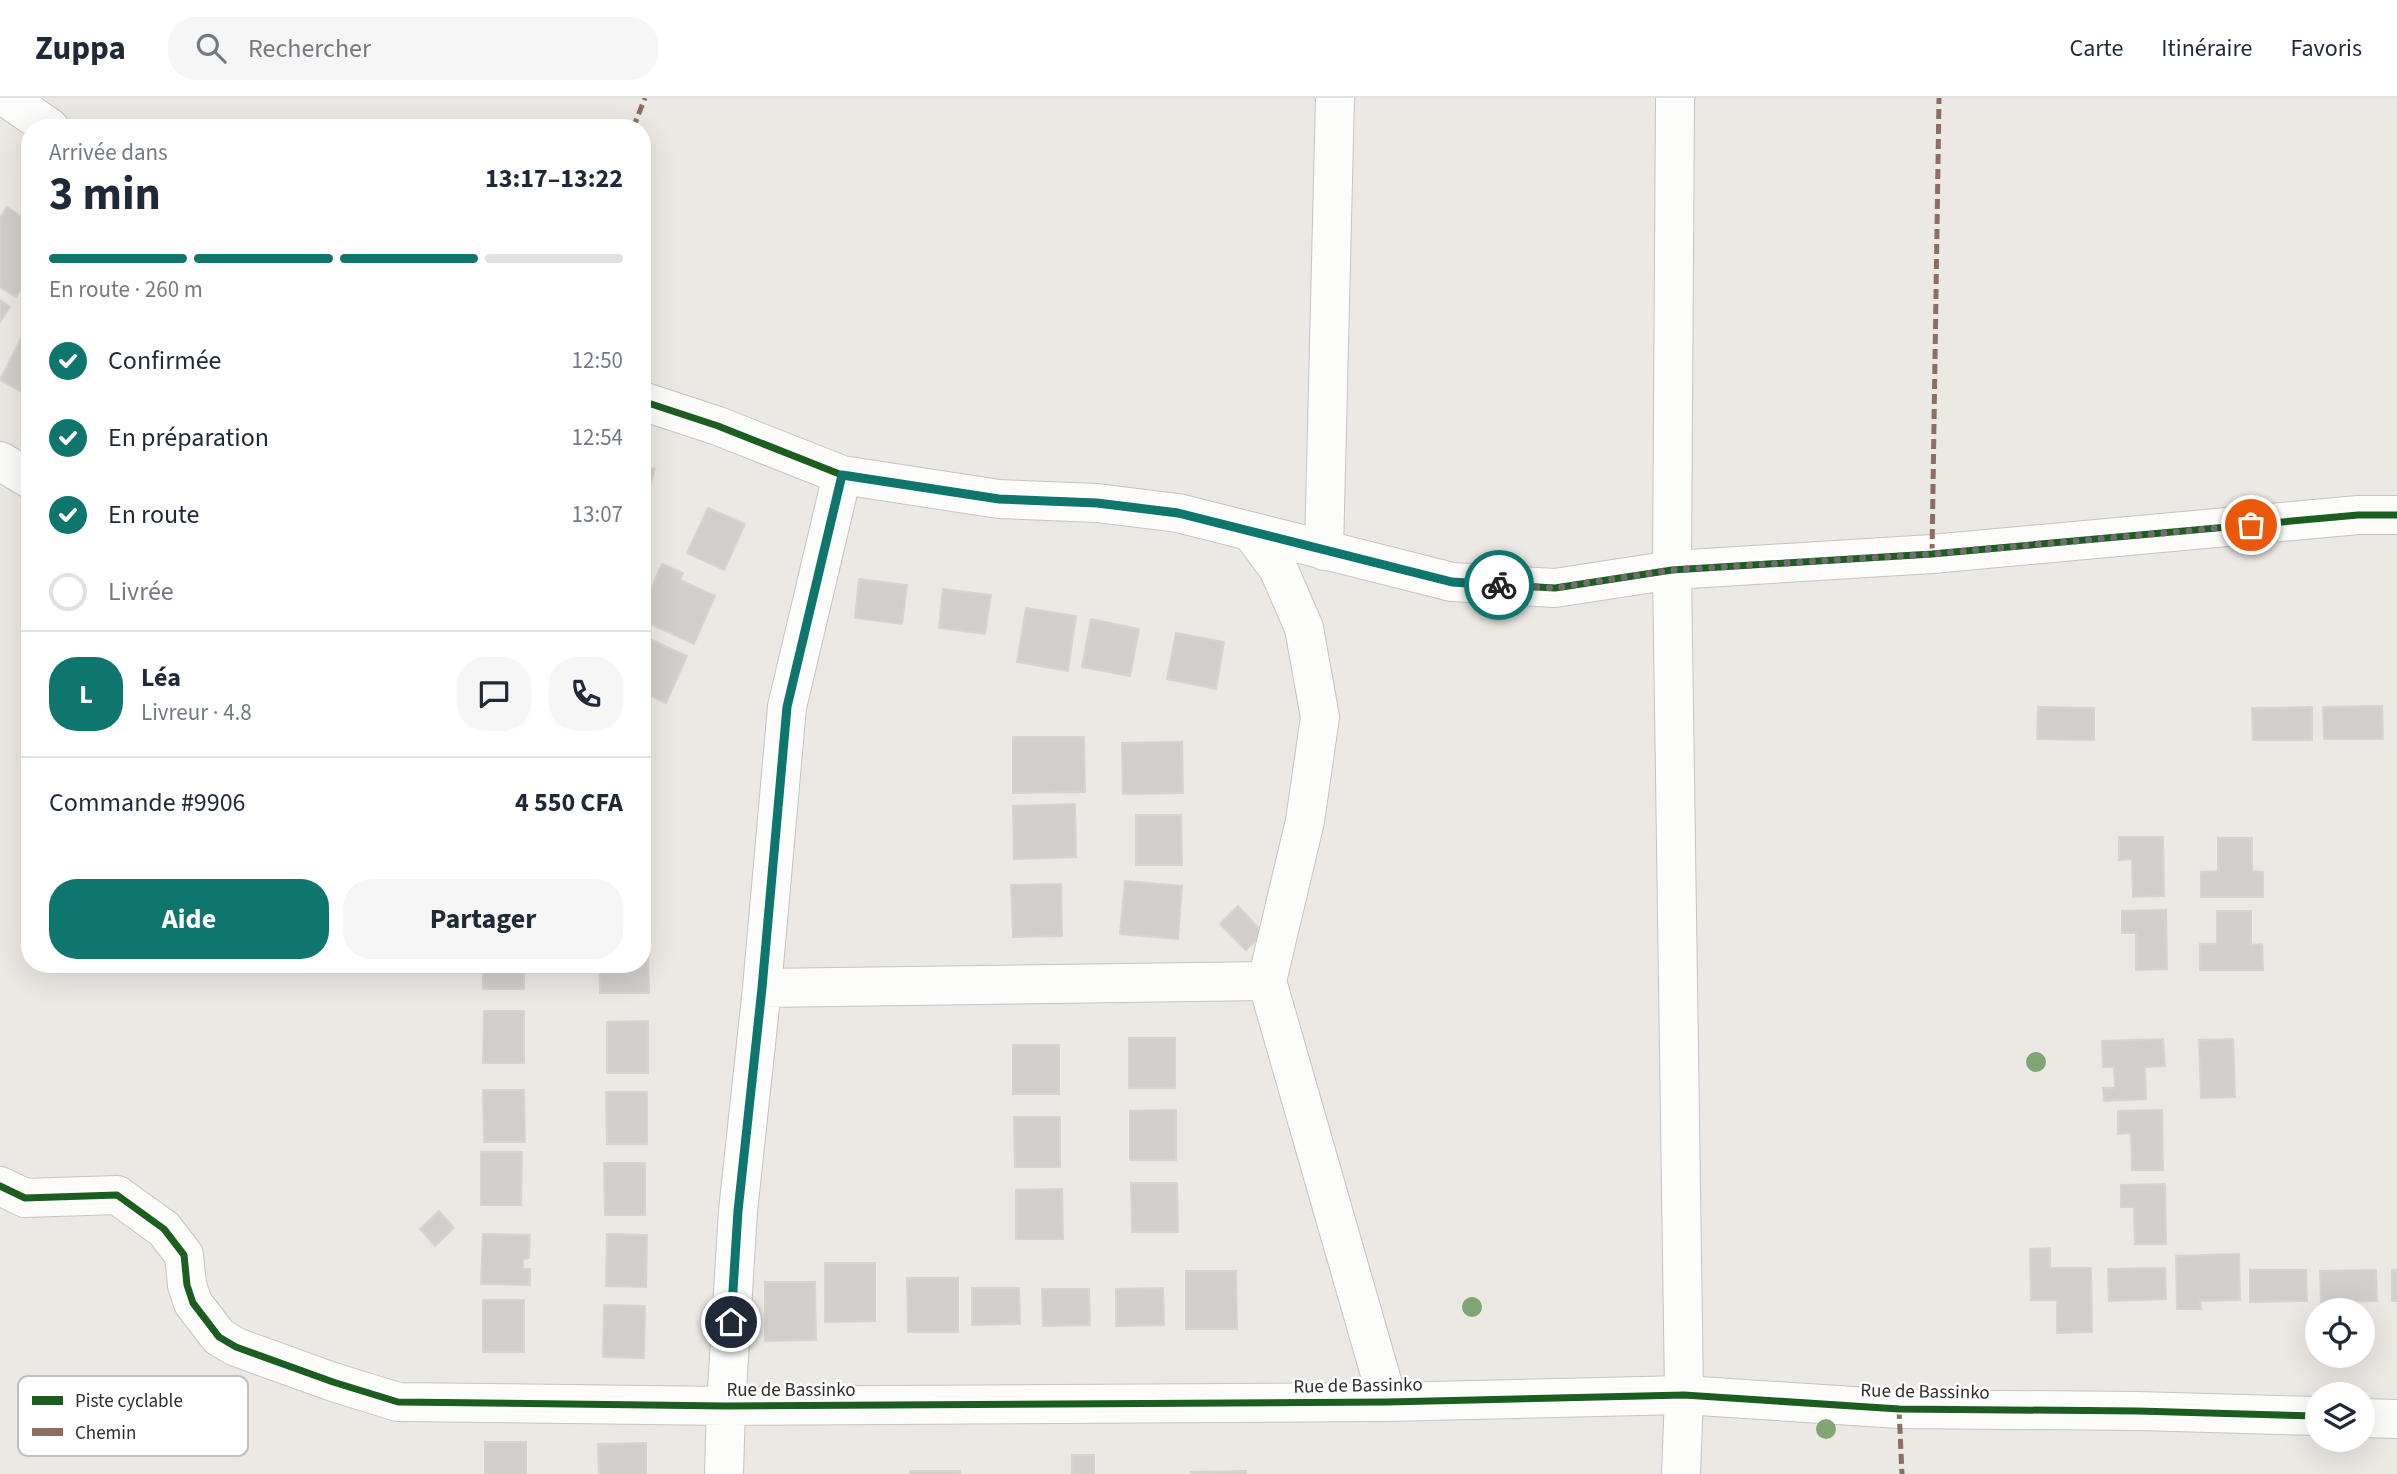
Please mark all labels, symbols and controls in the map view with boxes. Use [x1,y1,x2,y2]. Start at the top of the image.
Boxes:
search box [168,17,658,80]
text: Zuppa [35,25,126,72]
icon: search [192,29,230,67]
text: Rechercher [248,30,371,67]
text: Carte [2069,31,2123,66]
text: Itinéraire [2161,31,2252,66]
text: Favoris [2290,31,2362,66]
text: Arrivée dans [49,136,168,169]
text: 13:17–13:22 [485,160,623,197]
text: 3 min [49,162,161,227]
text: En route · 260 m [49,273,203,306]
icon: check [49,342,87,380]
text: Confirmée [108,342,222,379]
text: 12:50 [572,344,623,377]
icon: check [49,419,87,457]
text: En préparation [108,419,269,456]
text: 12:54 [572,421,623,454]
pin [2221,495,2281,555]
icon: check [49,496,87,534]
text: En route [108,496,199,533]
text: 13:07 [572,498,623,531]
icon: bag [2232,506,2270,544]
courier [1464,550,1534,620]
icon: bike [1480,566,1518,604]
text: Livrée [108,573,174,610]
button: chat [457,657,531,731]
button: phone [549,657,623,731]
text: Léa [141,659,181,696]
text: L [79,676,93,713]
text: Livreur · 4.8 [141,696,252,729]
text: Commande #9906 [49,784,246,821]
text: 4 550 CFA [515,784,623,821]
button: Aide [49,879,329,959]
button: Partager [343,879,623,959]
pin [701,1292,761,1352]
map controls [2305,1298,2375,1452]
button: locate [2305,1298,2375,1368]
icon: home [712,1303,750,1341]
street label: Rue de Bassinko [1293,1371,1423,1401]
legend [18,1376,248,1456]
street label: Rue de Bassinko [726,1377,856,1404]
street label: Rue de Bassinko [1860,1377,1990,1407]
button: layers [2305,1382,2375,1452]
text: Piste cyclable [75,1388,183,1415]
text: Chemin [75,1420,136,1447]

